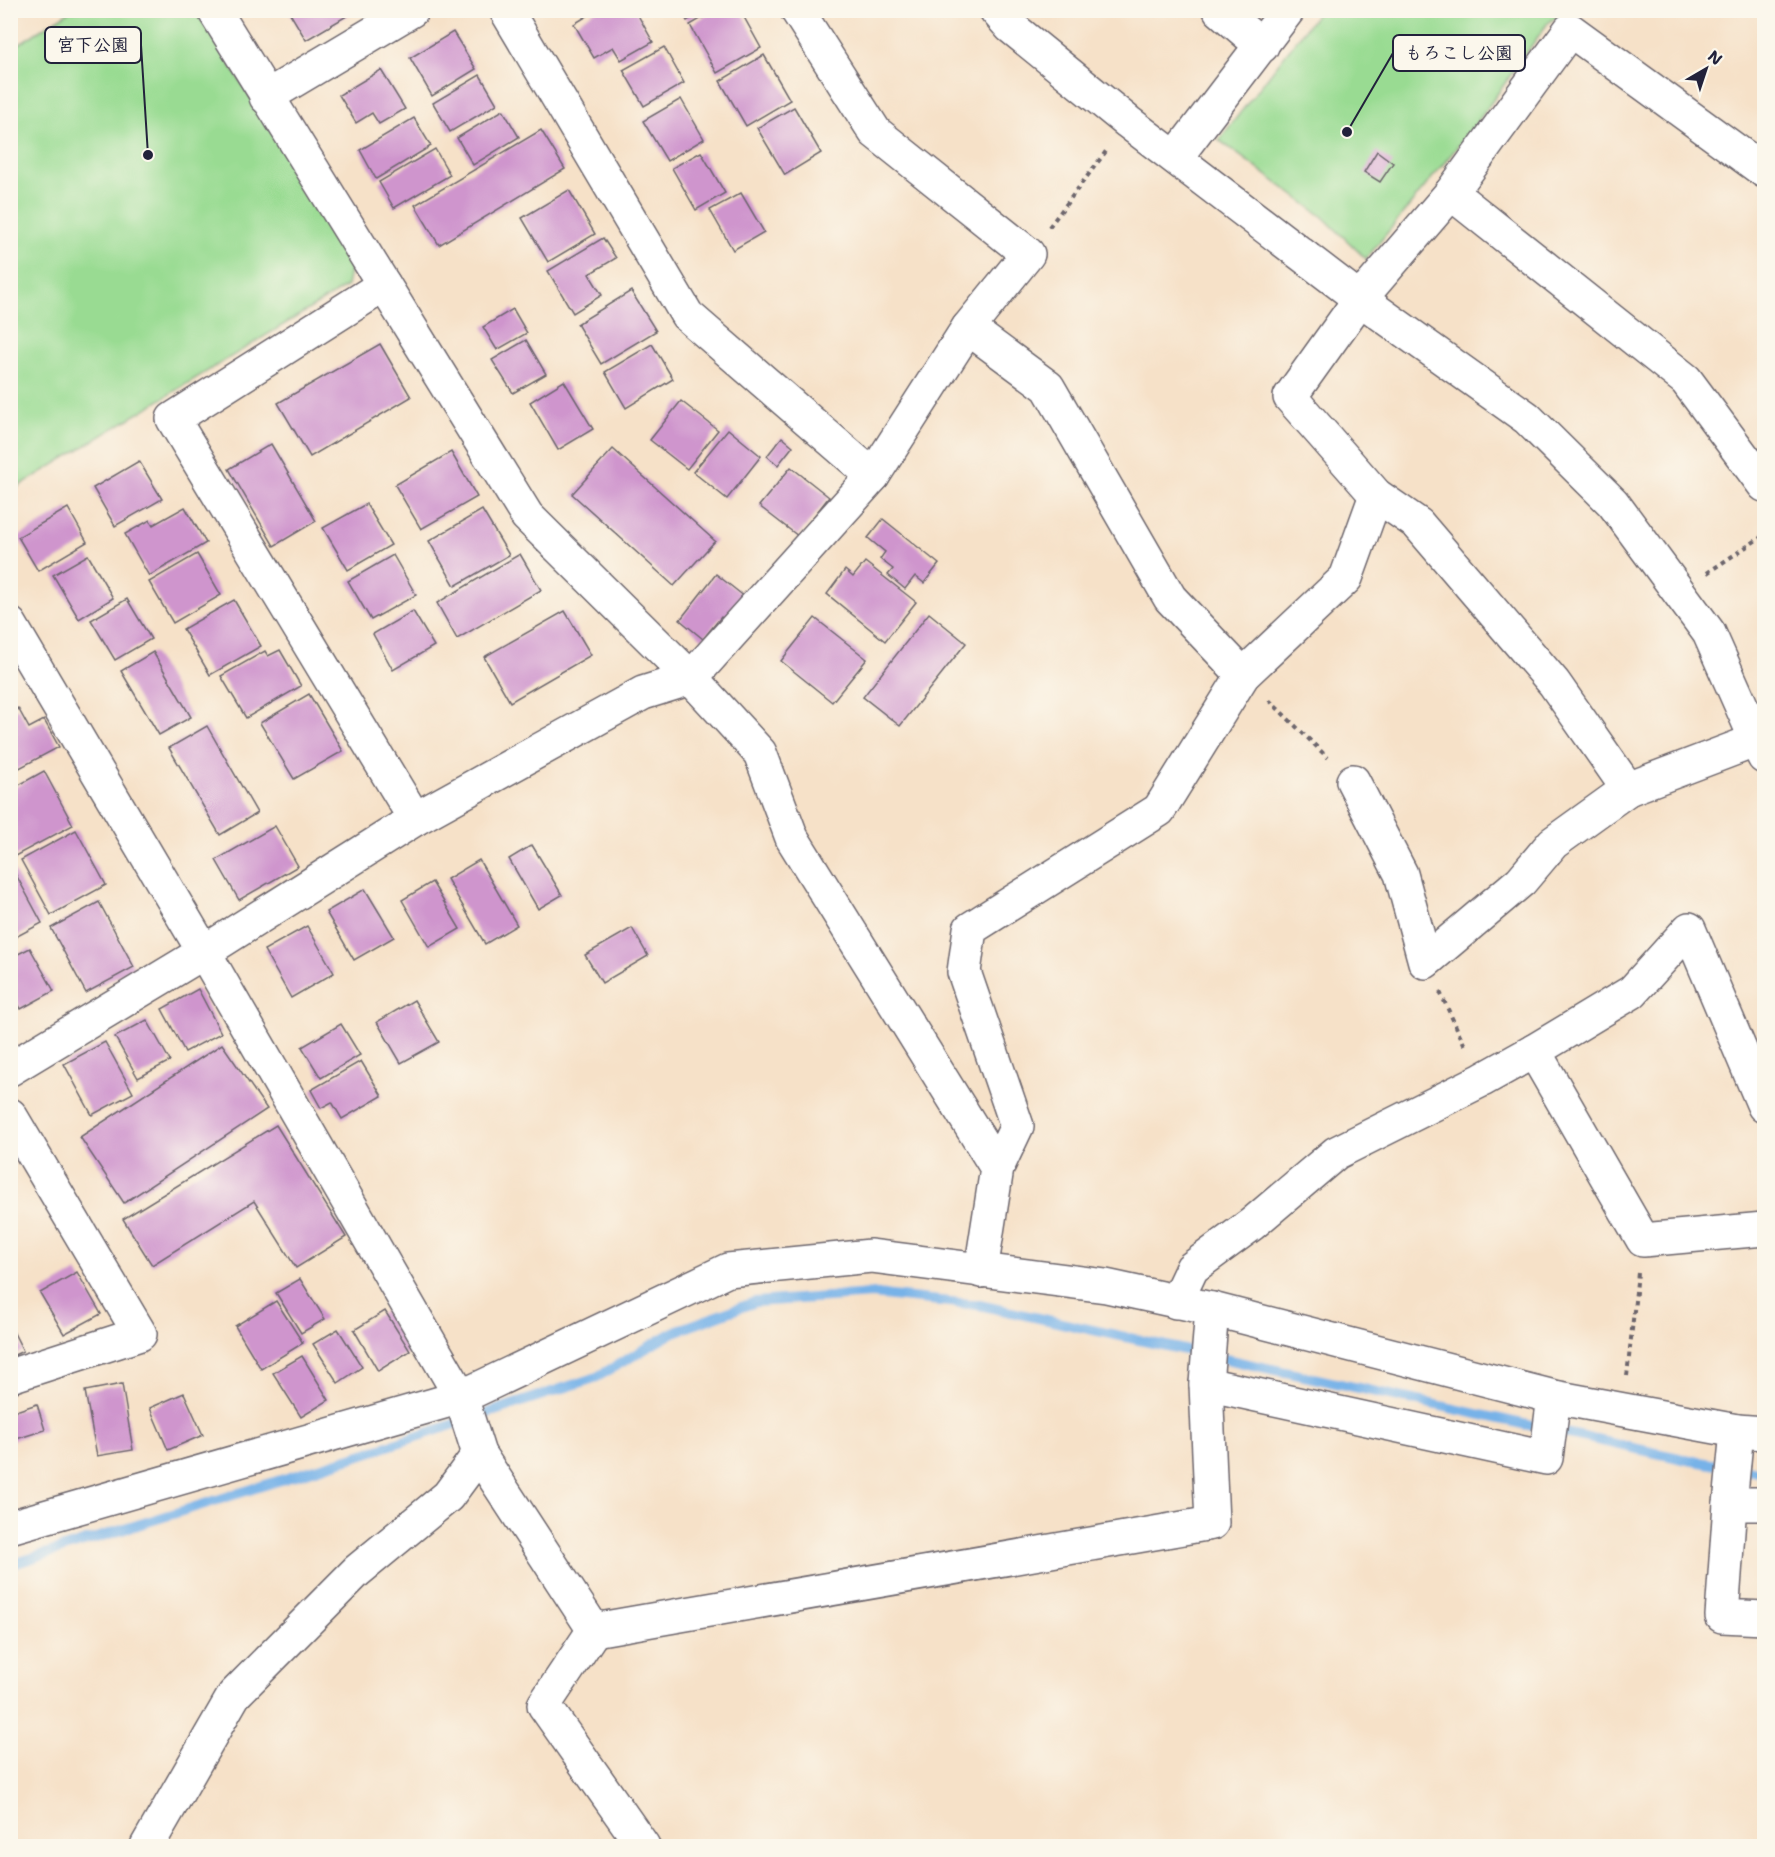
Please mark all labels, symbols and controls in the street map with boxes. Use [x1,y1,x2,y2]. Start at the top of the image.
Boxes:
callout: 宮下公園 [45,27,141,63]
text: 宮下公園 [57,33,129,57]
callout: もろこし公園 [1393,35,1525,71]
north arrow [1676,39,1736,99]
text: もろこし公園 [1405,41,1513,65]
text: N [1704,46,1727,70]

